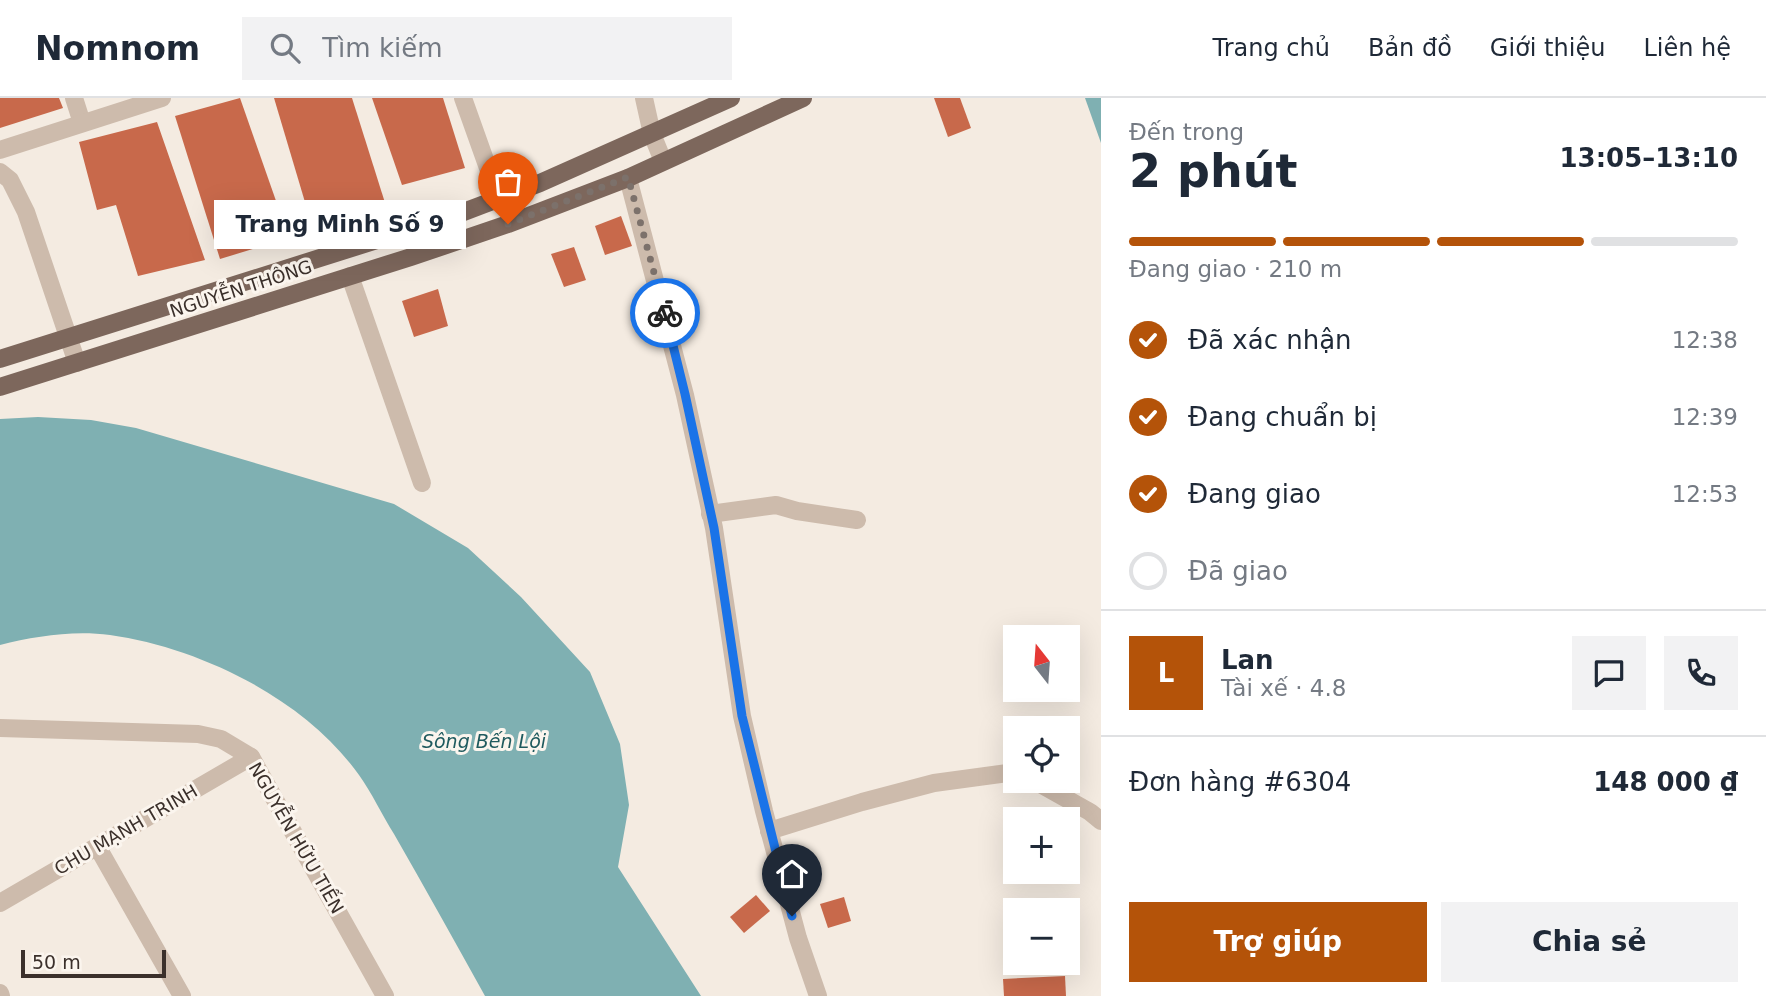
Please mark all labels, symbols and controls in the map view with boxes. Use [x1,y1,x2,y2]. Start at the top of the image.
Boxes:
search box [242,17,732,80]
text: Nomnom [35,29,200,68]
icon: search [266,29,304,67]
text: Tìm kiếm [322,33,443,63]
text: Trang chủ [1213,34,1330,62]
text: Bản đồ [1368,34,1452,62]
text: Giới thiệu [1490,34,1605,62]
text: Liên hệ [1643,34,1731,62]
text: Đến trong [1129,119,1244,145]
text: 13:05–13:10 [1559,143,1738,173]
text: 2 phút [1129,144,1297,198]
pin [478,152,538,224]
icon: bag [489,163,527,201]
callout: Trang Minh Số 9 [214,200,466,248]
text: Trang Minh Số 9 [236,211,444,237]
street label: NGUYỄN THÔNG [166,254,315,321]
text: Đang giao · 210 m [1129,256,1342,282]
courier [630,278,700,348]
icon: bike [646,294,684,332]
icon: check [1129,321,1167,359]
text: Đã xác nhận [1188,325,1352,355]
text: 12:38 [1672,327,1738,353]
icon: check [1129,398,1167,436]
text: Đang chuẩn bị [1188,402,1377,432]
text: 12:39 [1672,404,1738,430]
icon: check [1129,475,1167,513]
text: Đang giao [1188,479,1321,509]
text: 12:53 [1672,481,1738,507]
text: Đã giao [1188,556,1288,586]
north arrow [1003,625,1080,702]
map controls [1003,625,1080,975]
button: chat [1572,636,1646,710]
button: phone [1664,636,1738,710]
text: Lan [1221,645,1274,675]
text: L [1158,658,1174,688]
text: Tài xế · 4.8 [1221,675,1346,701]
button: locate [1003,716,1080,793]
water label: Sông Bến Lội [422,730,547,752]
street label: NGUYỄN HỮU TIẾN [245,757,350,917]
text: Đơn hàng #6304 [1129,767,1351,797]
text: 148 000 ₫ [1593,767,1738,797]
street label: CHU MẠNH TRINH [51,780,201,879]
button: + [1003,807,1080,884]
pin [762,844,822,916]
icon: home [773,855,811,893]
button: − [1003,898,1080,975]
button: Trợ giúp [1129,902,1427,982]
button: Chia sẻ [1441,902,1738,982]
scale bar [21,947,166,979]
text: 50 m [32,951,81,973]

